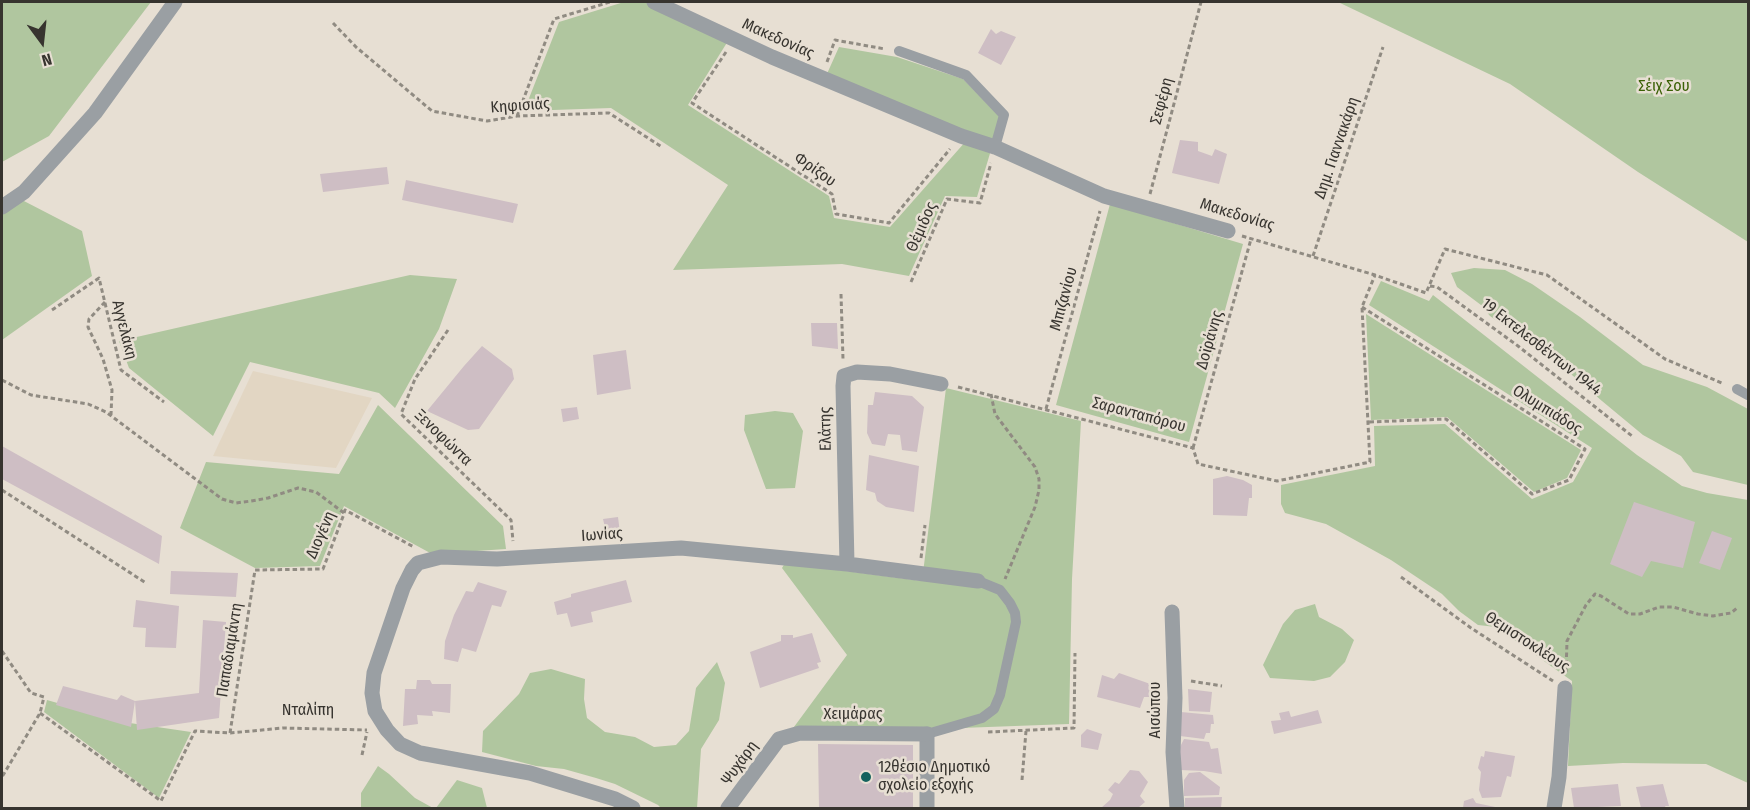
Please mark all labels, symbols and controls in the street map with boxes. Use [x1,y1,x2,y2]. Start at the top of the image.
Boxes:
north arrow [12,12,72,72]
street label: Μακεδονίας [739,15,817,63]
text: N [40,49,54,70]
street label: Σεφέρη [1147,75,1177,127]
park label: Σέιχ Σου [1638,77,1690,97]
street label: Κηφισιάς [490,94,550,118]
street label: Δημ. Γιαννακάρη [1311,94,1363,202]
street label: Φρίξου [790,149,840,191]
street label: Μακεδονίας [1197,195,1277,235]
street label: Θέμιδος [903,199,941,255]
street label: Μπιζανίου [1046,265,1082,333]
street label: 19 Εκτελεσθέντων 1944 [1477,294,1605,400]
street label: Αγγελάκη [107,298,141,362]
street label: Δοϊράνης [1192,308,1228,372]
street label: Ολυμπιάδος [1509,381,1585,439]
street label: Σαρανταπόρου [1090,393,1188,437]
street label: Ξενοφώντα [410,406,476,470]
street label: Ελάτης [816,407,836,451]
street label: Διογένη [302,508,340,562]
street label: Ιωνίας [581,524,623,546]
street label: Παπαδιαμάντη [213,602,247,698]
street label: Θεμιστοκλέους [1481,608,1573,676]
street label: Αισώπου [1146,682,1166,738]
street label: Νταλίπη [282,701,334,721]
street label: Χειμάρας [824,705,882,725]
street label: Ψυχάρη [718,737,762,789]
place label: 12θέσιο Δημοτικό σχολείο εξοχής [878,758,990,796]
marker: 12θέσιο Δημοτικό σχολείο εξοχής [859,770,873,784]

